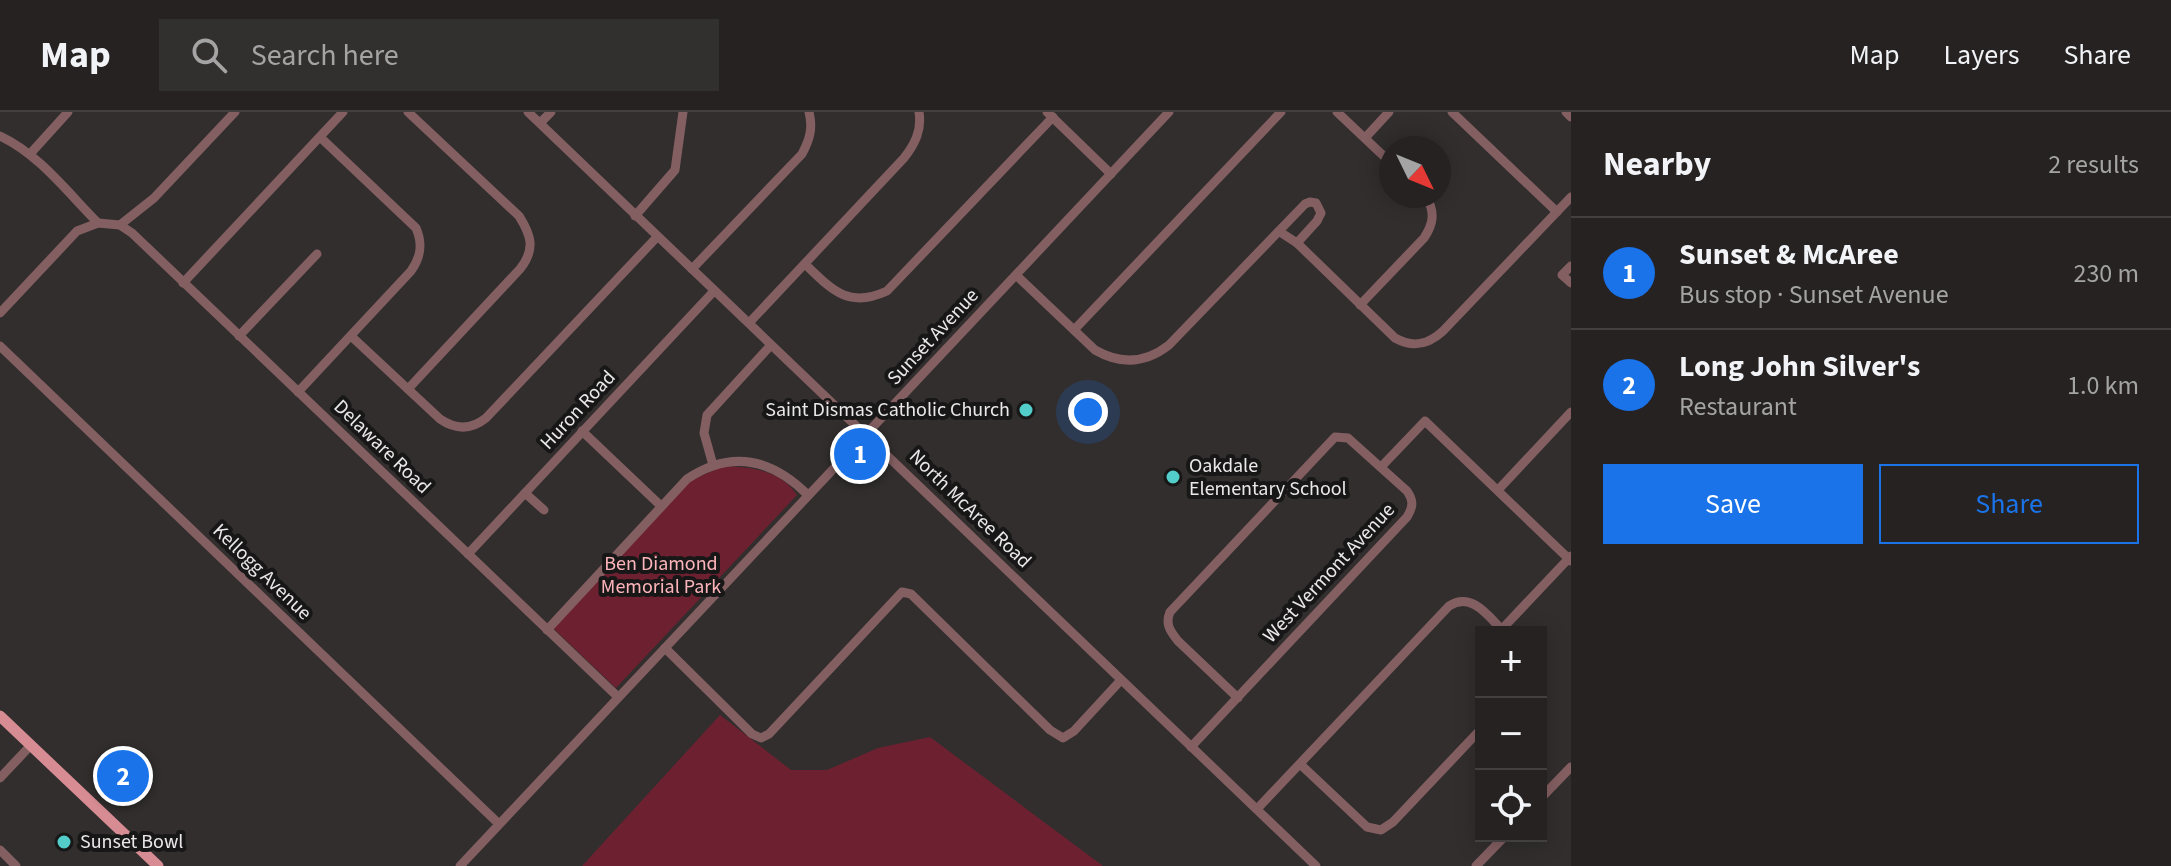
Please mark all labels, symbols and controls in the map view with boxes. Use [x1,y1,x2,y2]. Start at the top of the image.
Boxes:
search box [159,19,719,91]
text: Map [40,28,111,82]
icon: search [187,33,231,77]
text: Search here [251,34,399,77]
text: Map [1849,35,1899,75]
text: Layers [1943,35,2019,75]
text: Share [2063,35,2131,75]
north arrow [1379,136,1451,208]
text: Nearby [1603,140,1711,189]
text: 2 results [2048,146,2139,183]
text: Sunset & McAree [1679,233,1899,276]
text: 1 [1622,255,1636,292]
text: 230 m [2073,255,2139,292]
text: Bus stop · Sunset Avenue [1679,276,1949,313]
street label: Sunset Avenue [881,282,985,392]
text: Long John Silver's [1679,345,1920,388]
street label: Huron Road [534,364,622,456]
text: 2 [1622,367,1636,404]
text: 1.0 km [2067,367,2139,404]
text: Restaurant [1679,388,1797,425]
your location [1068,392,1108,432]
street label: Delaware Road [327,393,437,501]
place label: Saint Dismas Catholic Church [765,396,1010,424]
marker: Saint Dismas Catholic Church [1017,401,1035,419]
pin: 1 [834,424,886,484]
street label: North McAree Road [903,443,1037,575]
place label: Oakdale Elementary School [1189,452,1347,503]
button: Save [1603,464,1863,544]
button: Share [1879,464,2139,544]
marker: Oakdale Elementary School [1164,468,1182,486]
street label: West Vermont Avenue [1257,497,1401,649]
street label: Kellogg Avenue [206,517,318,627]
park label: Ben Diamond Memorial Park [601,550,721,601]
map controls [1475,626,1547,842]
button: + [1475,626,1547,698]
button: − [1475,698,1547,770]
pin: 2 [97,746,149,806]
button: locate [1475,770,1547,842]
place label: Sunset Bowl [80,828,183,856]
marker: Sunset Bowl [55,833,73,851]

